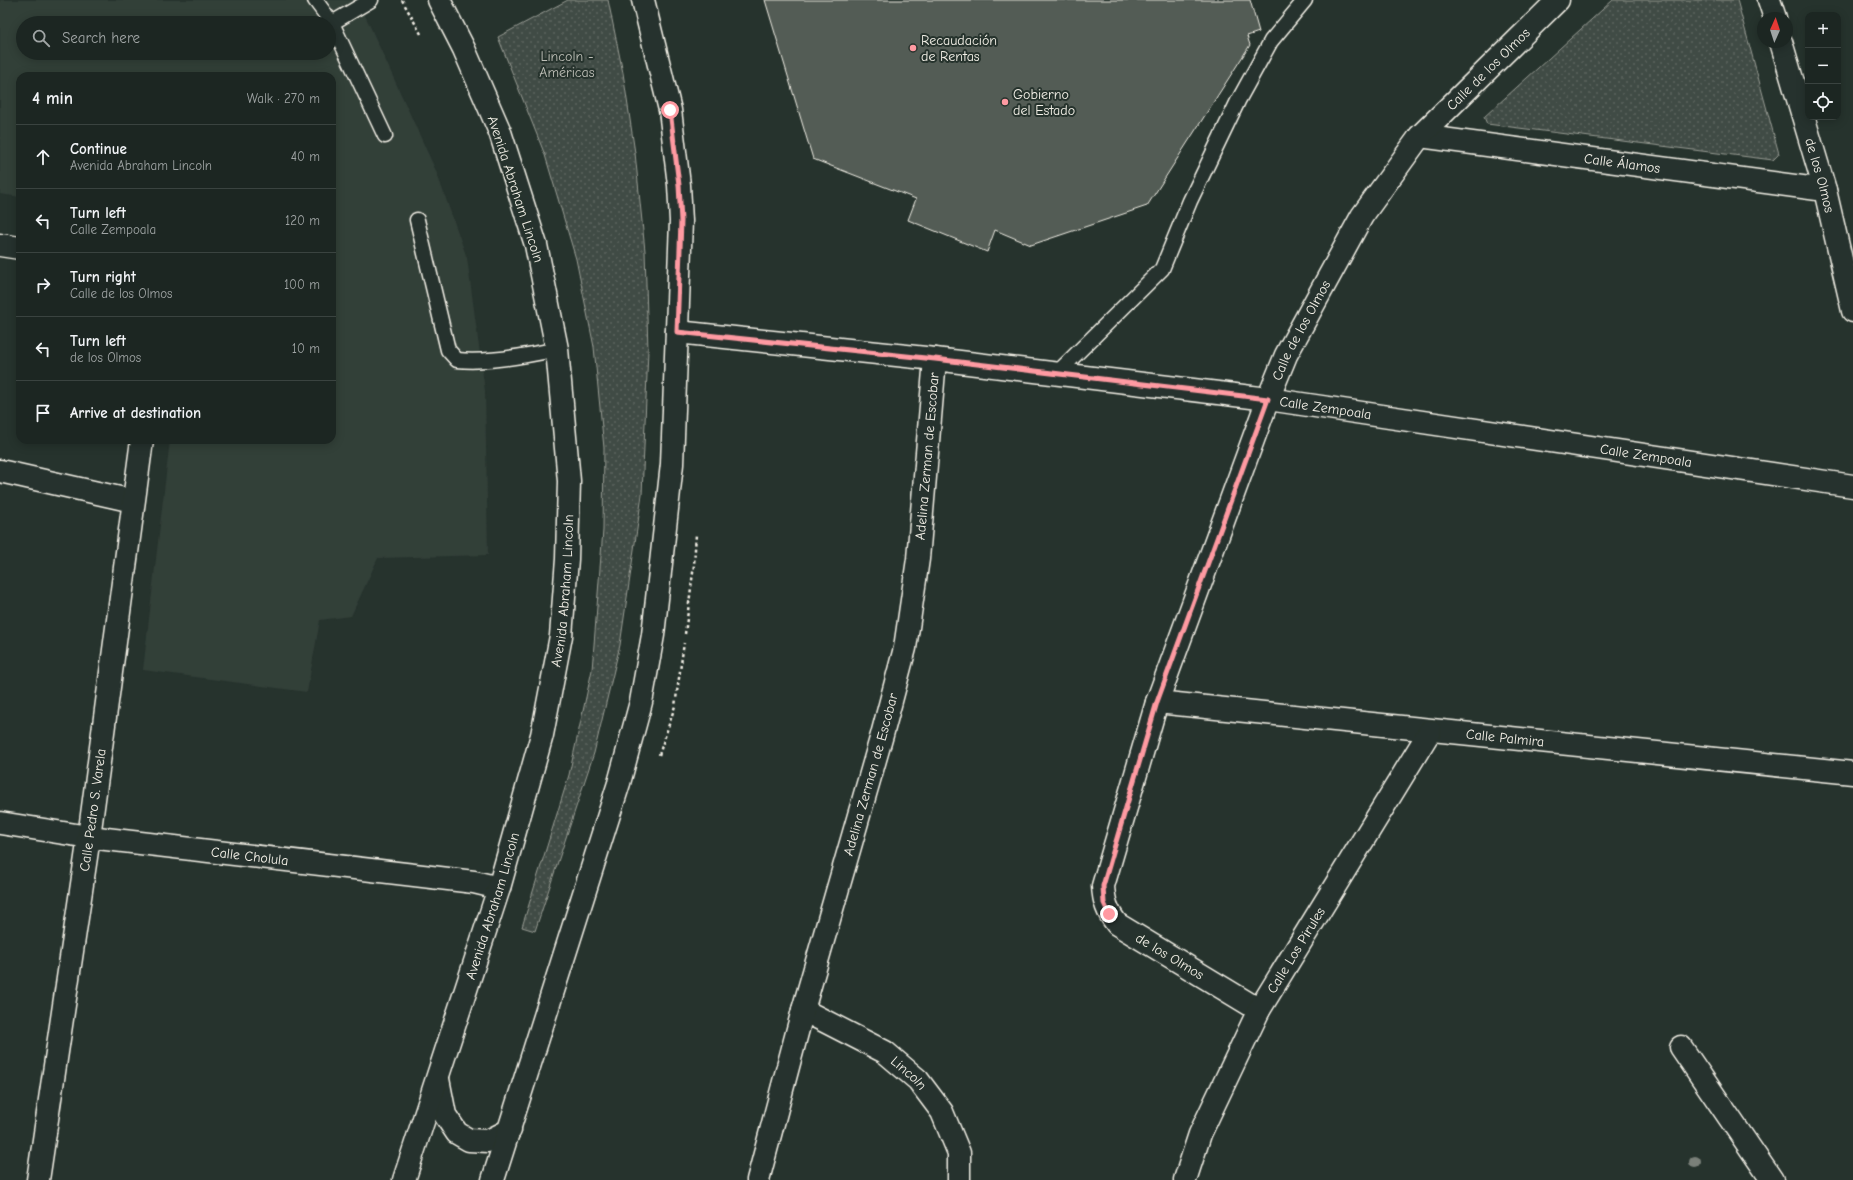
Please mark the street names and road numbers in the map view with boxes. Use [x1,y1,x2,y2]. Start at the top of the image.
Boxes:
street label: Calle de los Olmos [1443,24,1534,114]
street label: Avenida Abraham Lincoln [484,114,547,265]
street label: de los Olmos [1801,136,1838,215]
street label: Calle Álamos [1583,150,1662,177]
street label: Calle de los Olmos [1269,277,1334,383]
street label: Adelina Zerman de Escobar [912,371,943,541]
street label: Calle Zempoala [1278,393,1373,423]
street label: Calle Zempoala [1599,440,1693,471]
street label: Avenida Abraham Lincoln [547,514,577,668]
street label: Adelina Zerman de Escobar [840,691,902,858]
street label: Calle Palmira [1465,726,1545,750]
street label: Calle Pedro S. Varela [76,748,110,873]
street label: Avenida Abraham Lincoln [462,830,523,982]
street label: Calle Cholula [210,843,289,869]
street label: Calle Los Pirules [1263,904,1329,997]
street label: de los Olmos [1132,929,1207,984]
street label: Lincoln [887,1053,930,1093]

